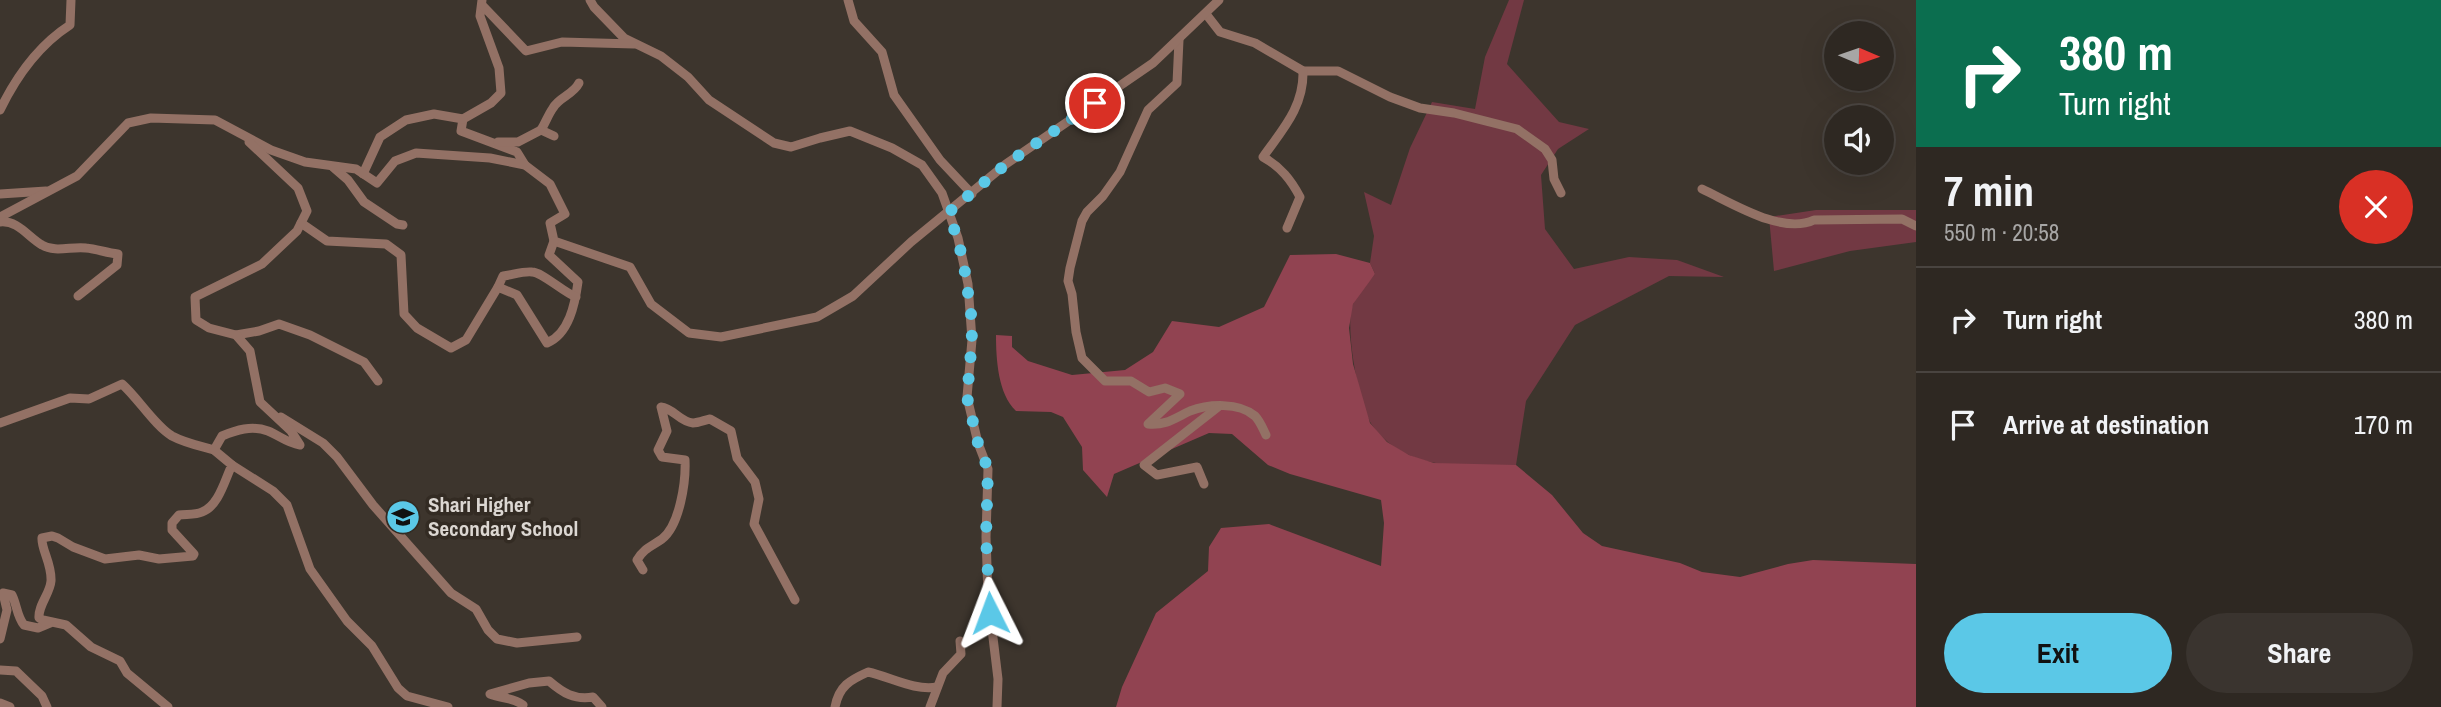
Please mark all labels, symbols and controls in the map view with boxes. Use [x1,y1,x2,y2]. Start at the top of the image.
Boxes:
text: 380 m [2059,19,2173,85]
north arrow [1824,21,1894,91]
map controls [1824,21,1894,175]
icon: right [1944,28,2035,119]
pin [1065,73,1125,133]
text: Turn right [2059,82,2171,125]
icon: arrive [1076,84,1114,122]
button: sound [1824,105,1894,175]
text: 7 min [1944,163,2034,219]
button: close [2339,170,2413,244]
text: 550 m · 20:58 [1944,217,2059,248]
icon: right [1944,301,1982,339]
text: Turn right [2003,302,2102,337]
text: 380 m [2354,302,2413,337]
icon: arrive [1944,406,1982,444]
text: Arrive at destination [2003,407,2209,442]
text: 170 m [2354,407,2413,442]
place label: Shari Higher Secondary School [428,490,578,543]
school or university icon: Shari Higher Secondary School [384,498,422,536]
position arrow [953,576,1027,650]
button: Exit [1944,613,2172,693]
button: Share [2186,613,2413,693]

